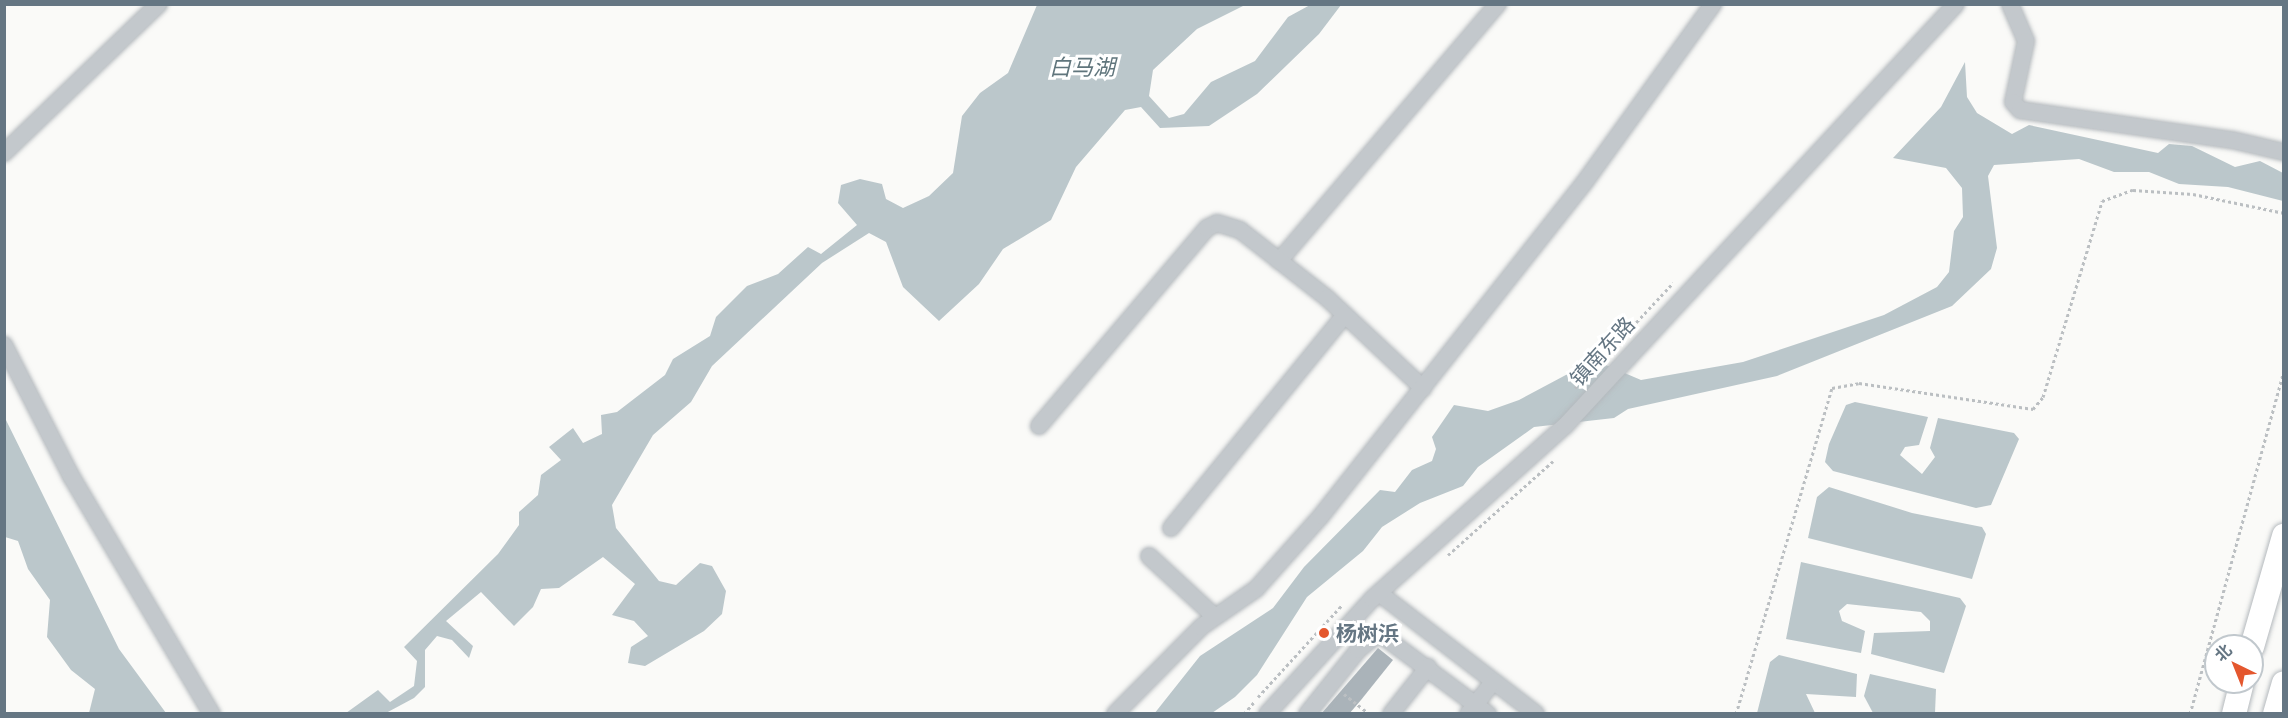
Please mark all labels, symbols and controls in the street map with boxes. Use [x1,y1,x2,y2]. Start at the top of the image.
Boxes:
water label: 白马湖 [1049,54,1115,80]
street label: 镇南东路 [1565,311,1639,391]
place label: 杨树浜 [1336,620,1399,646]
marker: 杨树浜 [1317,626,1331,640]
north arrow [2204,634,2264,694]
text: 北 [2210,640,2235,664]

